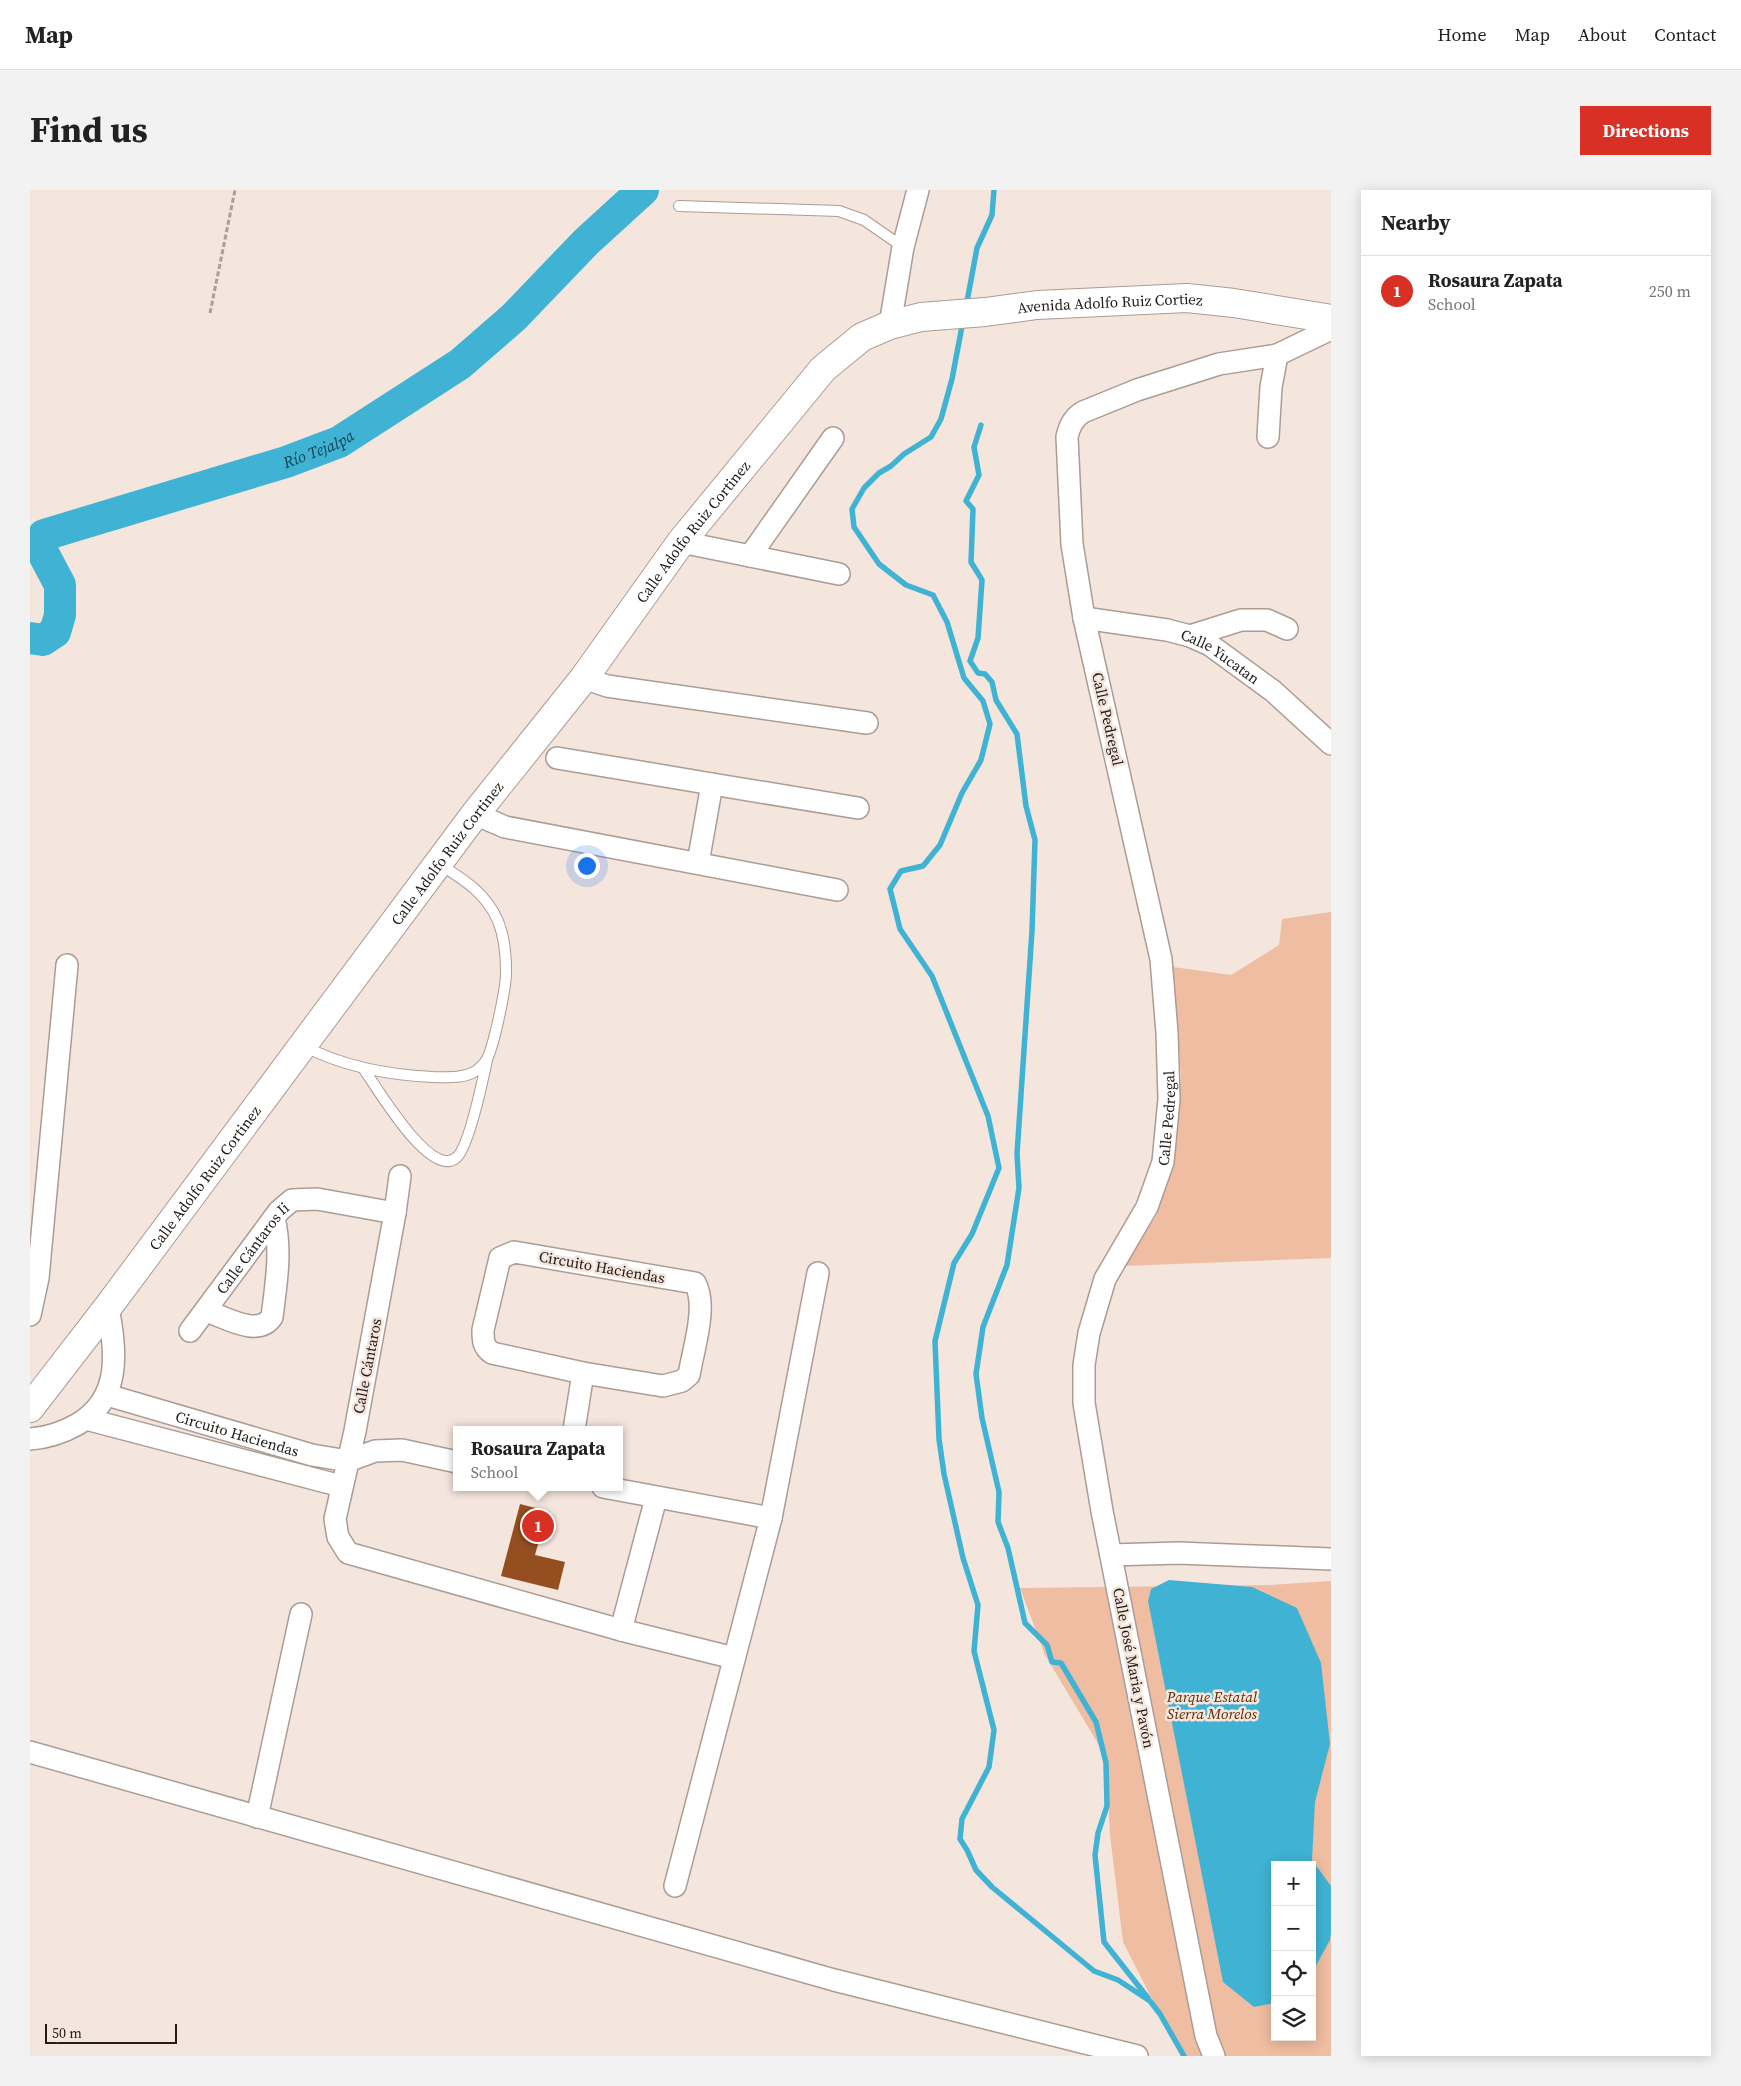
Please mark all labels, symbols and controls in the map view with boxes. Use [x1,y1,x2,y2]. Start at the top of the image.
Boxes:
text: Map [25,18,73,51]
text: Home [1438,22,1487,47]
text: Map [1515,22,1550,47]
text: About [1578,22,1626,47]
text: Contact [1654,22,1716,47]
text: Find us [30,106,148,154]
button: Directions [1580,106,1711,155]
text: Nearby [1381,208,1451,237]
text: Rosaura Zapata [1428,267,1563,293]
text: 1 [1393,280,1401,302]
text: 250 m [1649,280,1691,302]
street label: Avenida Adolfo Ruiz Cortiez [1016,287,1204,318]
text: School [1428,293,1476,315]
water label: Río Tejalpa [279,424,359,474]
street label: Calle Adolfo Ruiz Cortinez [631,456,755,607]
street label: Calle Yucatan [1179,624,1264,689]
street label: Calle Pedregal [1087,670,1129,768]
street label: Calle Adolfo Ruiz Cortinez [385,777,508,929]
your location [574,853,600,879]
street label: Calle Pedregal [1152,1070,1180,1167]
street label: Calle Adolfo Ruiz Cortinez [144,1101,265,1254]
street label: Calle Cántaros Ii [211,1197,293,1298]
street label: Circuito Haciendas [537,1246,667,1288]
street label: Calle Cántaros [347,1317,387,1415]
street label: Circuito Haciendas [173,1405,302,1461]
popup [453,1426,623,1491]
text: Rosaura Zapata [471,1435,605,1461]
text: School [471,1461,518,1483]
pin: 1 [522,1507,554,1545]
street label: Calle José Maria y Pavón [1108,1586,1160,1750]
park label: Parque Estatal Sierra Morelos [1166,1686,1258,1724]
map controls [1271,1861,1316,2041]
button: + [1271,1861,1316,1906]
button: − [1271,1906,1316,1951]
button: locate [1271,1951,1316,1996]
button: layers [1271,1996,1316,2041]
scale bar [45,2021,178,2044]
text: 50 m [52,2023,82,2043]

